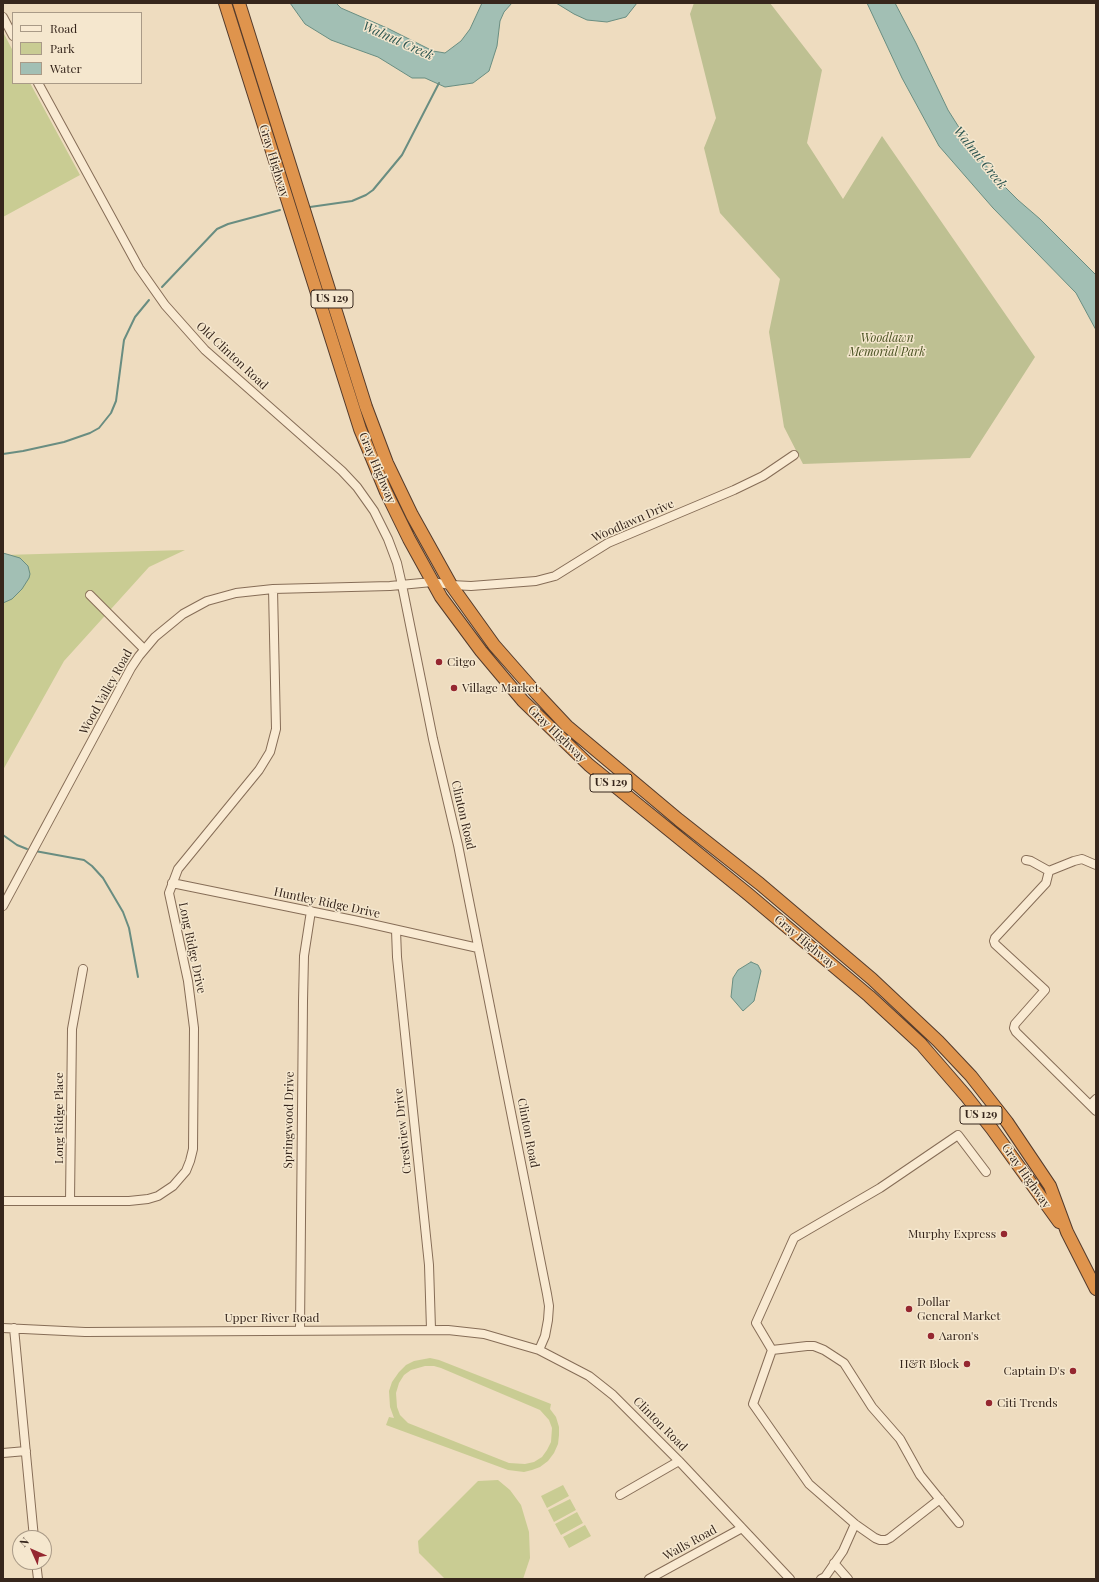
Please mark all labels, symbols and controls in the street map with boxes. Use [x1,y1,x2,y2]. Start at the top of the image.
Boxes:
legend [12,12,142,84]
water label: Walnut Creek [360,18,436,64]
text: Road [50,20,77,36]
text: Park [50,40,75,56]
text: Water [50,60,82,76]
street label: Gray Highway [256,123,292,199]
water label: Walnut Creek [950,124,1010,192]
road number: US 129 [311,290,353,308]
street label: Old Clinton Road [193,319,271,393]
park label: Woodlawn Memorial Park [849,331,925,359]
street label: Gray Highway [356,430,398,506]
street label: Woodlawn Drive [590,496,676,546]
street label: Wood Valley Road [77,647,135,737]
place label: Citgo [447,655,476,669]
marker: Citgo [434,657,444,667]
place label: Village Market [462,681,539,695]
marker: Village Market [449,683,459,693]
street label: Gray Highway [525,703,589,765]
road number: US 129 [590,774,632,792]
street label: Clinton Road [448,779,478,851]
street label: Huntley Ridge Drive [272,885,382,921]
street label: Long Ridge Drive [175,901,209,995]
street label: Gray Highway [771,912,839,972]
street label: Springwood Drive [281,1071,297,1169]
street label: Long Ridge Place [52,1072,66,1164]
street label: Crestview Drive [391,1087,415,1175]
street label: Clinton Road [514,1097,542,1169]
road number: US 129 [960,1106,1002,1124]
street label: Gray Highway [998,1141,1054,1211]
place label: Murphy Express [908,1227,996,1241]
marker: Murphy Express [999,1229,1009,1239]
place label: Dollar General Market [917,1295,1001,1323]
marker: Dollar General Market [904,1304,914,1314]
street label: Upper River Road [224,1311,320,1325]
place label: Aaron's [939,1329,979,1343]
marker: Aaron's [926,1331,936,1341]
place label: H&R Block [899,1357,959,1371]
marker: H&R Block [962,1359,972,1369]
place label: Captain D's [1004,1364,1065,1378]
marker: Captain D's [1068,1366,1078,1376]
street label: Clinton Road [630,1394,690,1454]
place label: Citi Trends [997,1396,1058,1410]
marker: Citi Trends [984,1398,994,1408]
street label: Walls Road [661,1522,719,1564]
north arrow [12,1530,52,1570]
text: N [16,1534,32,1550]

